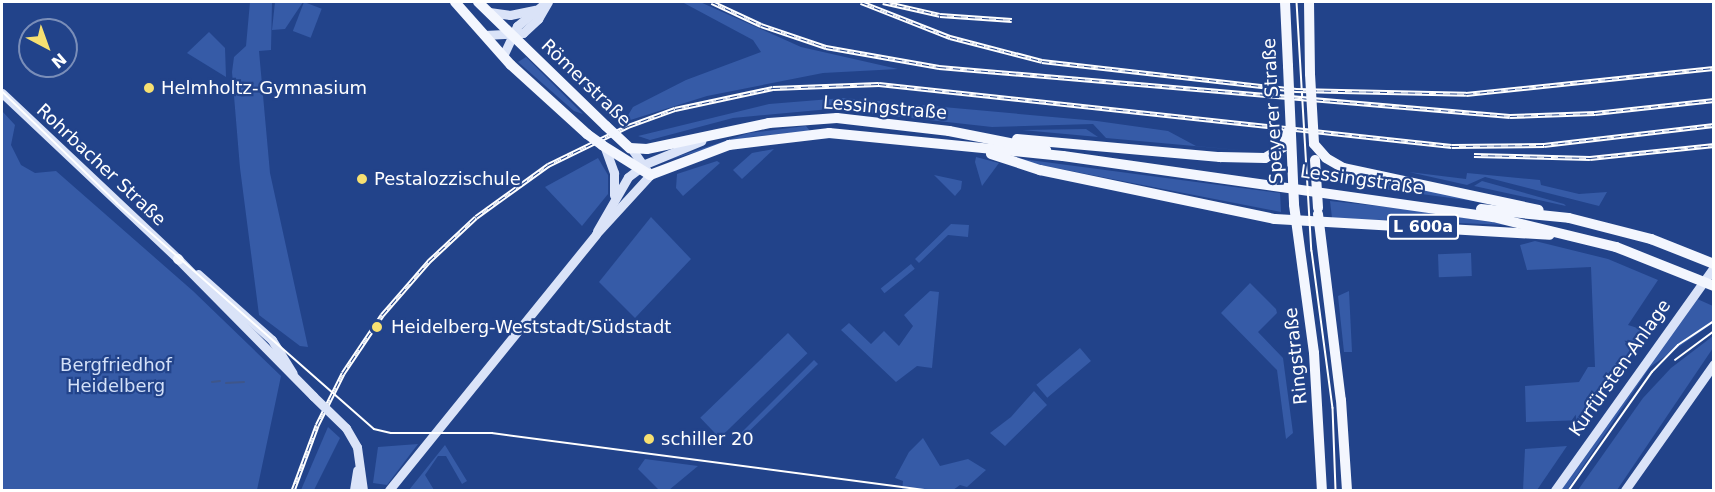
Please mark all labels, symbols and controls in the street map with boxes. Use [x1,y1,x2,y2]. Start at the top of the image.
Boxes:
north arrow [18,18,78,78]
street label: Römerstraße [537,35,635,131]
street label: Speyerer Straße [1258,37,1288,185]
text: N [48,49,70,72]
place label: Helmholtz-Gymnasium [161,77,367,99]
marker: Helmholtz-Gymnasium [142,81,156,95]
street label: Lessingstraße [822,92,948,124]
street label: Rohrbacher Straße [32,100,170,230]
street label: Lessingstraße [1299,161,1425,199]
place label: Pestalozzischule [374,168,521,190]
marker: Pestalozzischule [355,172,369,186]
road number: L 600a [1387,214,1459,240]
street label: Kurfürsten-Anlage [1565,295,1675,441]
street label: Ringstraße [1280,306,1312,406]
place label: Heidelberg-Weststadt/Südstadt [391,316,671,338]
marker: Heidelberg-Weststadt/Südstadt [368,318,386,336]
park label: Bergfriedhof Heidelberg [60,355,172,398]
place label: schiller 20 [661,428,754,450]
marker: schiller 20 [642,432,656,446]

